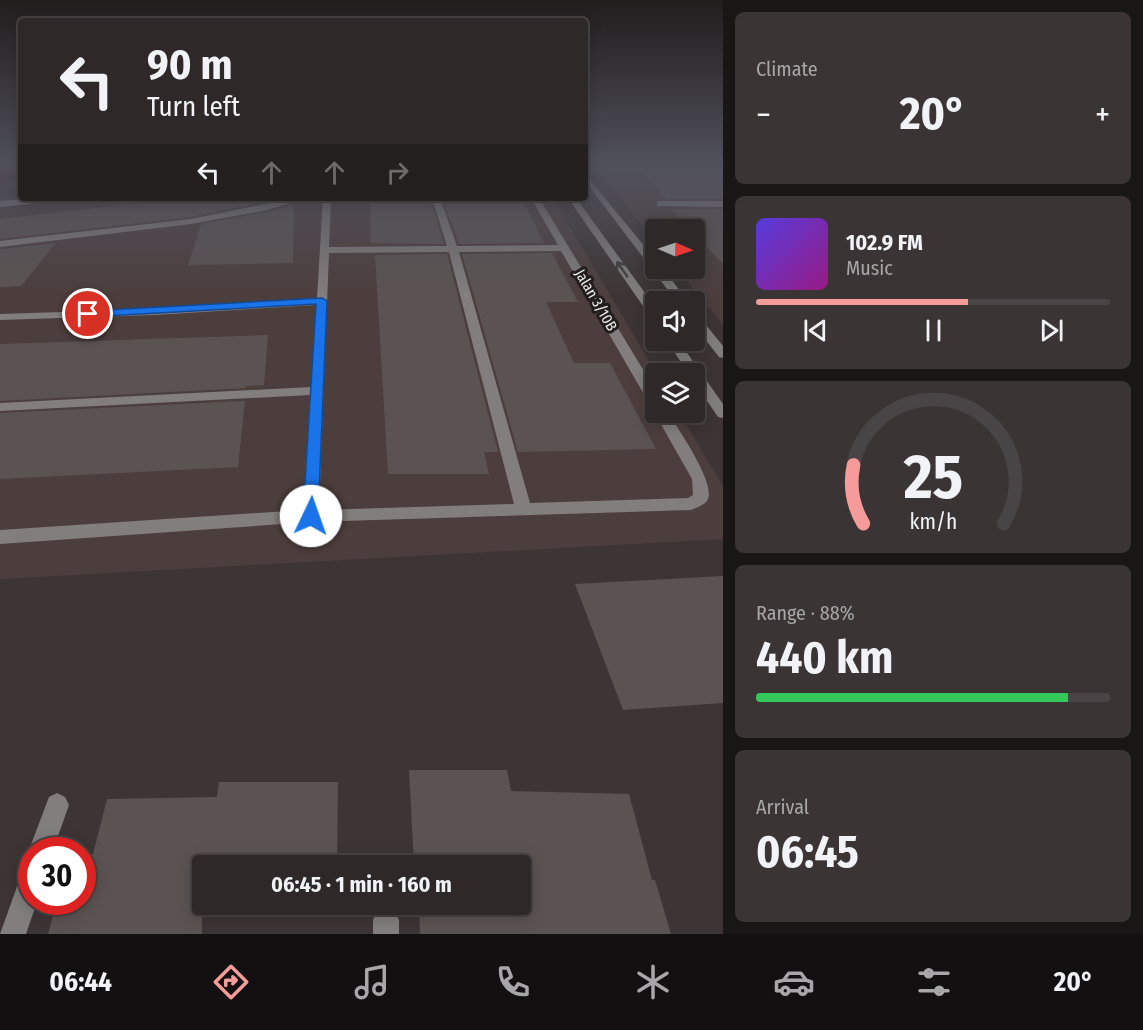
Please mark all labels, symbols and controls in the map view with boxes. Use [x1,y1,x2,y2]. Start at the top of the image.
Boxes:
text: 90 m [147,40,232,90]
icon: left [48,42,126,120]
text: Climate [756,57,818,81]
text: 20° [900,87,966,141]
text: Turn left [147,91,240,123]
text: − [756,95,771,135]
text: + [1095,95,1110,135]
icon: left [192,156,225,189]
icon: ahead [255,156,288,189]
icon: ahead [318,156,351,189]
icon: right [381,156,414,189]
north arrow [645,219,705,279]
map controls [645,219,705,423]
text: 102.9 FM [846,229,923,256]
text: Music [846,256,893,280]
one-way arrow [616,261,628,278]
street label: Jalan 3/10B [571,266,621,334]
pin [62,288,113,339]
button: sound [645,291,705,351]
icon: arrive [71,297,104,330]
icon: previous [799,314,832,347]
icon: pause [917,314,950,347]
icon: next [1035,314,1068,347]
button: layers [645,363,705,423]
text: 25 [902,440,963,515]
position arrow [279,484,343,548]
text: km/h [909,509,957,535]
text: Range · 88% [756,601,855,625]
text: 440 km [756,631,893,685]
text: Arrival [756,795,809,819]
text: 06:45 [756,825,859,879]
speed limit sign: 30 [18,837,96,915]
text: 06:45 · 1 min · 160 m [271,871,452,898]
icon: directions [210,961,252,1003]
icon: music [351,961,393,1003]
icon: phone [492,961,534,1003]
icon: climate [632,961,674,1003]
icon: car [773,961,815,1003]
icon: filters [913,961,955,1003]
text: 06:44 [49,966,112,998]
text: 20° [1054,966,1094,998]

